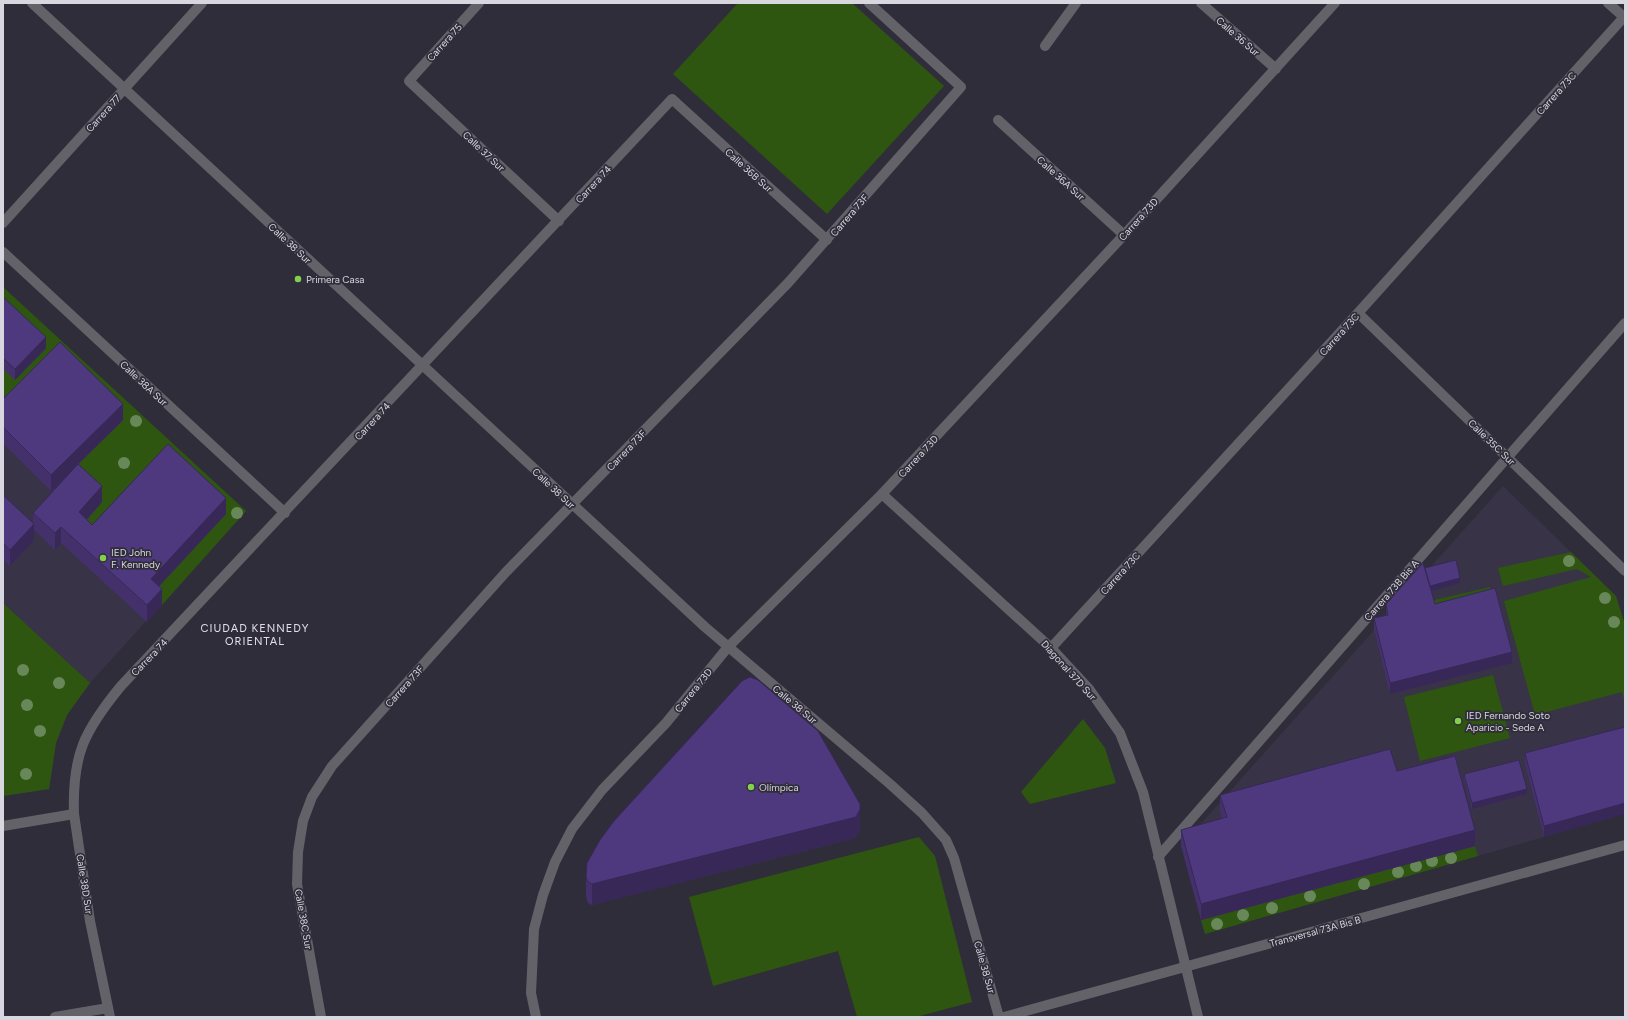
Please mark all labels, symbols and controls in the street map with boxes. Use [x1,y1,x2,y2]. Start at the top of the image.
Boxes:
street label: Calle 36 Sur [1213,14,1263,59]
street label: Carrera 75 [424,20,465,64]
street label: Carrera 73C [1534,69,1579,118]
street label: Carrera 77 [83,91,124,135]
street label: Calle 37 Sur [460,129,508,175]
street label: Calle 36B Sur [722,146,776,195]
street label: Calle 36A Sur [1034,153,1088,204]
street label: Carrera 74 [573,163,614,206]
street label: Carrera 73F [828,191,872,239]
street label: Carrera 73D [1116,195,1161,243]
street label: Calle 38 Sur [266,220,314,267]
place label: Primera Casa [306,273,364,286]
marker: Primera Casa [293,274,303,284]
street label: Carrera 73C [1317,310,1362,359]
street label: Calle 38A Sur [117,358,171,409]
street label: Carrera 74 [352,400,393,443]
street label: Calle 35C Sur [1465,417,1518,469]
street label: Carrera 73F [604,427,649,473]
street label: Carrera 73D [895,432,941,480]
street label: Calle 38 Sur [530,465,578,512]
place label: IED John F. Kennedy [111,546,161,571]
street label: Carrera 73C [1098,549,1143,598]
marker: IED John F. Kennedy [98,553,108,563]
street label: Carrera 73B Bis A [1361,557,1422,624]
district label: CIUDAD KENNEDY ORIENTAL [201,622,309,648]
street label: Carrera 74 [128,636,170,679]
street label: Diagonal 37D Sur [1038,638,1099,704]
street label: Carrera 73F [382,662,427,710]
street label: Carrera 73D [672,665,715,715]
street label: Calle 38 Sur [770,682,820,727]
place label: IED Fernando Soto Aparicio - Sede A [1466,709,1550,734]
marker: IED Fernando Soto Aparicio - Sede A [1453,716,1463,726]
place label: Olímpica [759,781,799,794]
marker: Olímpica [746,782,756,792]
street label: Calle 38D Sur [73,853,96,916]
street label: Calle 38C Sur [292,888,315,951]
street label: Transversal 73A Bis B [1268,913,1362,950]
street label: Calle 38 Sur [971,939,998,995]

